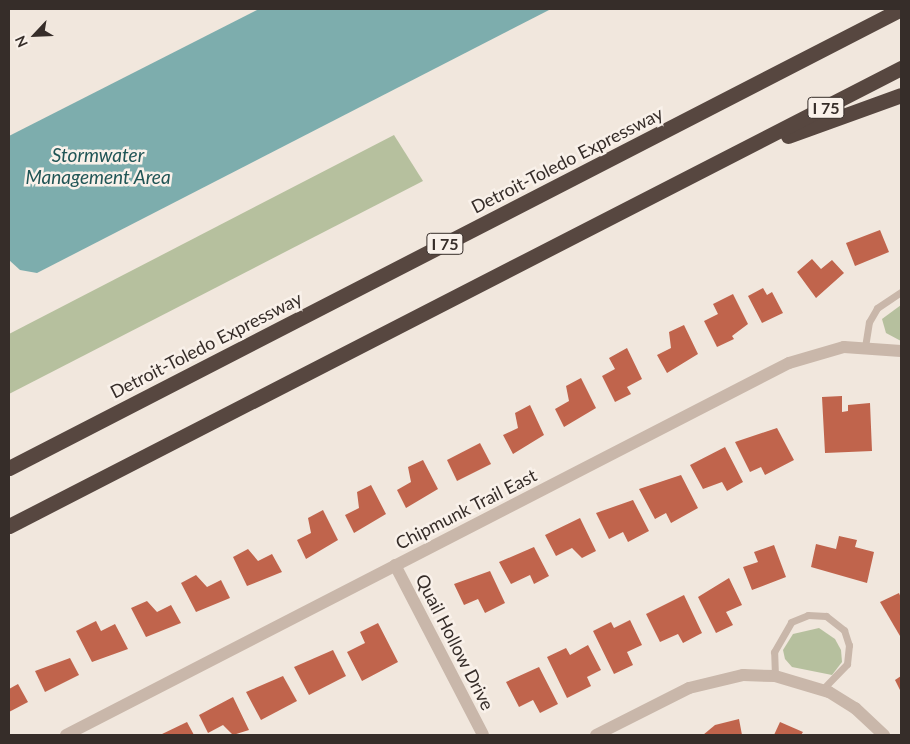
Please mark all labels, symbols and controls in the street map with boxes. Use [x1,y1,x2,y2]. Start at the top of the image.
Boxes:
north arrow [10,10,60,60]
text: N [11,33,31,50]
road number: I 75 [807,95,845,122]
street label: Detroit-Toledo Expressway [468,102,666,218]
water label: Stormwater Management Area [25,144,171,188]
road number: I 75 [426,230,464,258]
street label: Detroit-Toledo Expressway [107,287,305,403]
street label: Chipmunk Trail East [392,464,540,554]
street label: Quail Hollow Drive [411,570,499,714]

